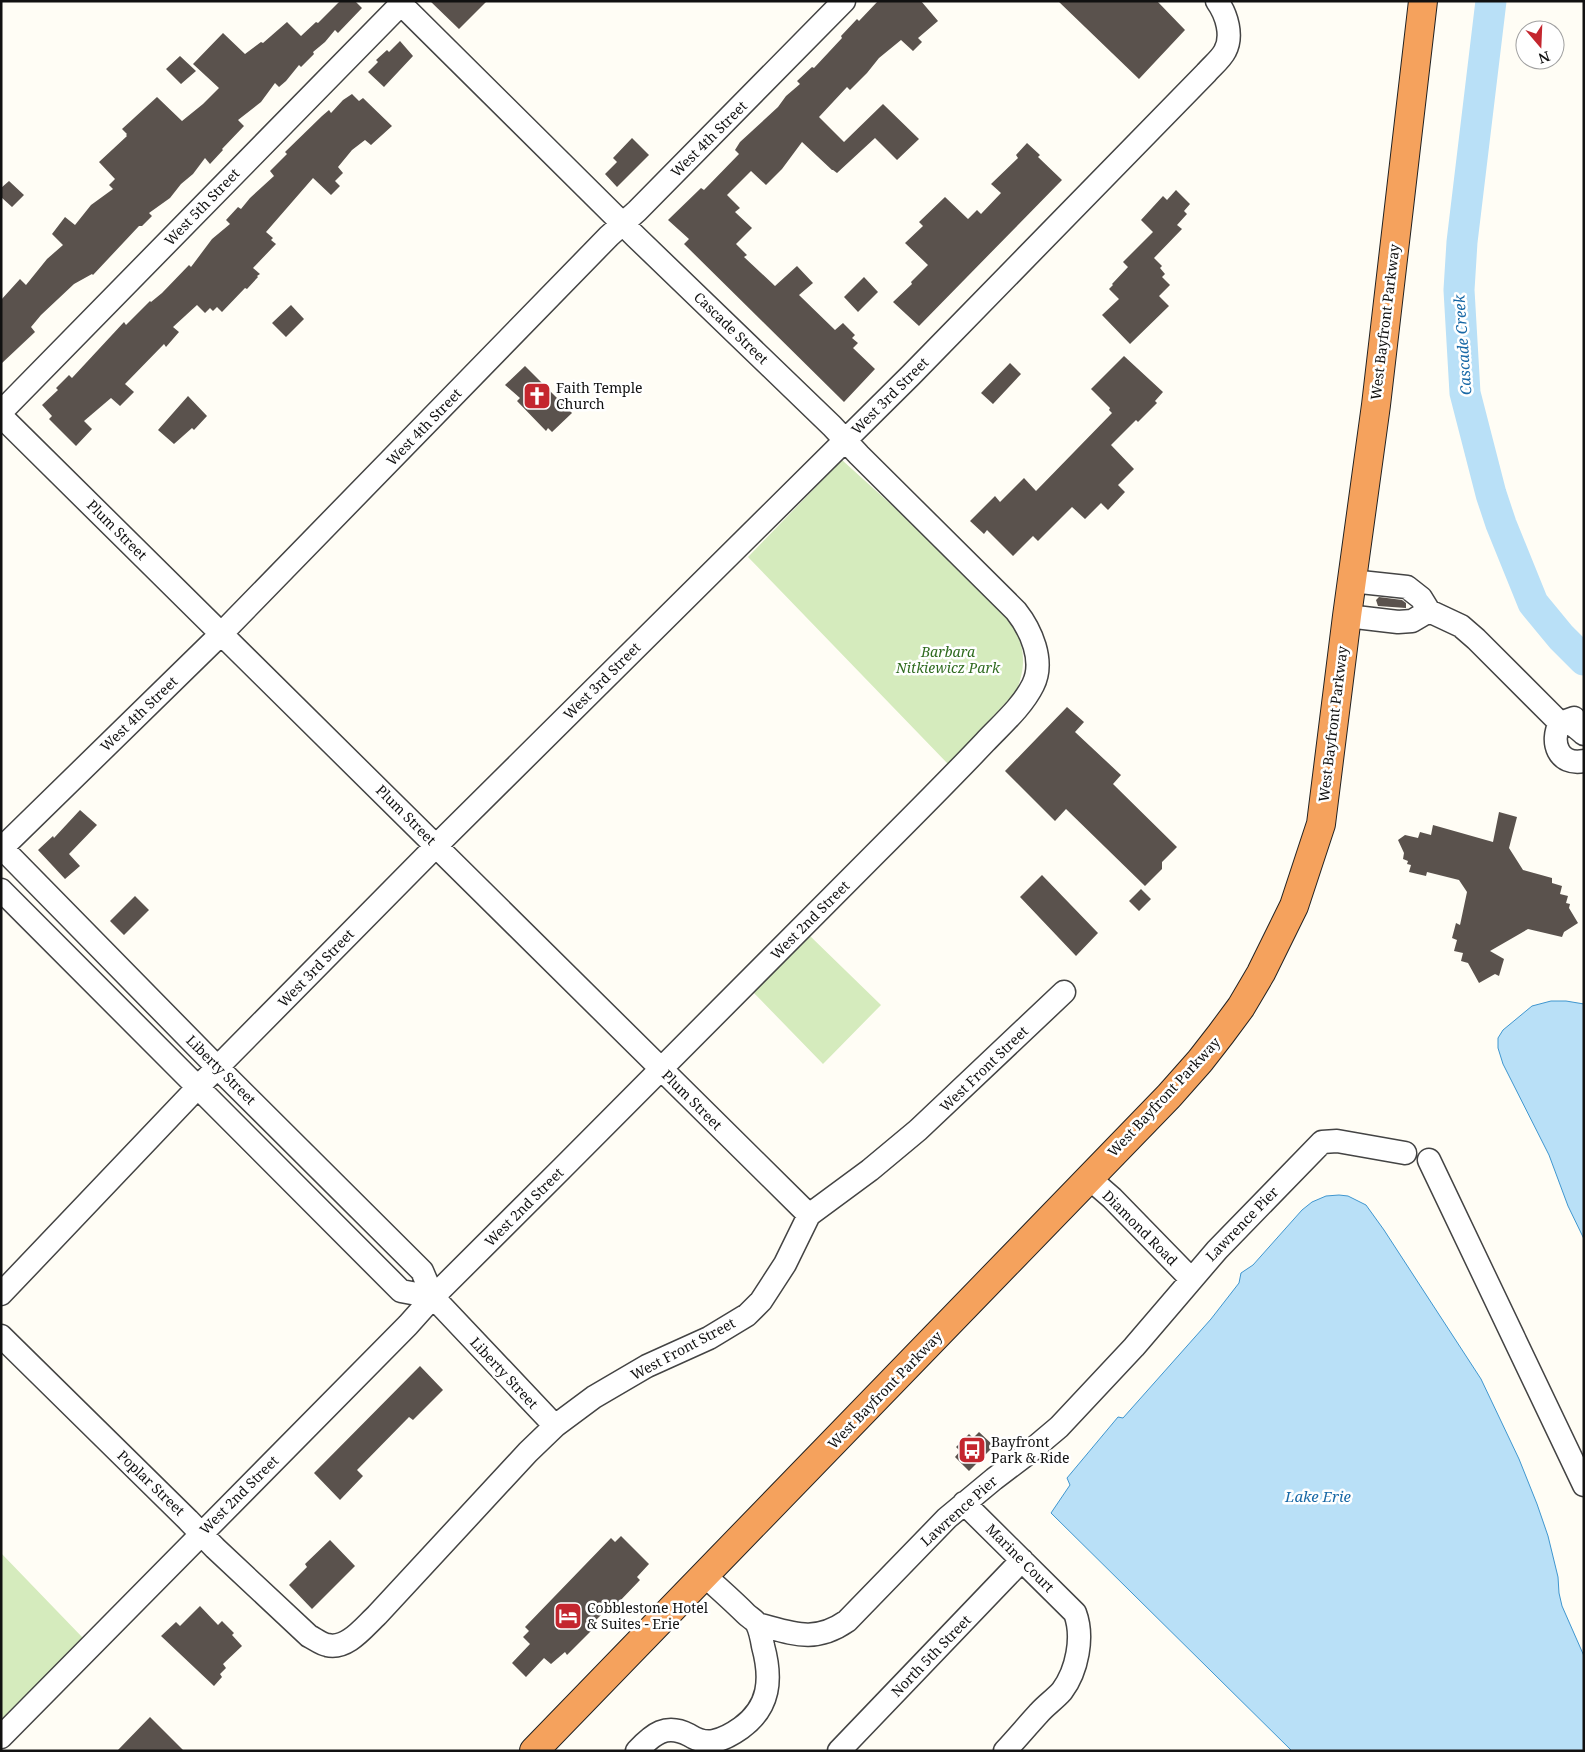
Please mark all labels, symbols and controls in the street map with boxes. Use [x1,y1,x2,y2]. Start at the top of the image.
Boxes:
north arrow [1515,20,1565,70]
text: N [1536,47,1553,69]
street label: West 4th Street [666,96,751,181]
street label: West 5th Street [160,164,243,249]
street label: West Bayfront Parkway [1366,243,1404,401]
street label: Cascade Street [690,287,773,368]
water label: Cascade Creek [1448,294,1475,396]
street label: West 3rd Street [847,353,932,438]
place label: Faith Temple Church [556,378,643,413]
church icon: Faith Temple Church [522,381,552,411]
street label: West 4th Street [382,384,465,469]
street label: Plum Street [83,495,152,564]
street label: West 3rd Street [559,638,644,723]
park label: Barbara Nitkiewicz Park [895,642,1001,677]
street label: West Bayfront Parkway [1314,645,1352,803]
street label: West 4th Street [96,672,181,755]
street label: Plum Street [372,780,441,849]
street label: West 2nd Street [766,876,853,963]
street label: West 3rd Street [273,924,358,1011]
street label: West Front Street [935,1022,1032,1116]
street label: Liberty Street [182,1031,260,1109]
street label: West Bayfront Parkway [1103,1033,1224,1161]
street label: Plum Street [658,1065,727,1134]
street label: West 2nd Street [480,1163,567,1250]
street label: Lawrence Pier [1201,1182,1282,1265]
street label: Diamond Road [1099,1186,1182,1270]
street label: West Front Street [627,1313,738,1384]
street label: West Bayfront Parkway [823,1327,946,1453]
street label: Liberty Street [466,1333,543,1413]
place label: Bayfront Park & Ride [991,1432,1070,1467]
bus stop icon: Bayfront Park & Ride [957,1435,987,1465]
street label: Poplar Street [114,1446,189,1520]
street label: West 2nd Street [195,1451,282,1538]
street label: Lawrence Pier [916,1471,1001,1550]
water label: Lake Erie [1284,1486,1352,1506]
street label: Marine Court [982,1519,1059,1596]
place label: Cobblestone Hotel & Suites - Erie [587,1598,709,1633]
hotel icon: Cobblestone Hotel & Suites - Erie [553,1601,583,1631]
street label: North 5th Street [887,1610,975,1701]

